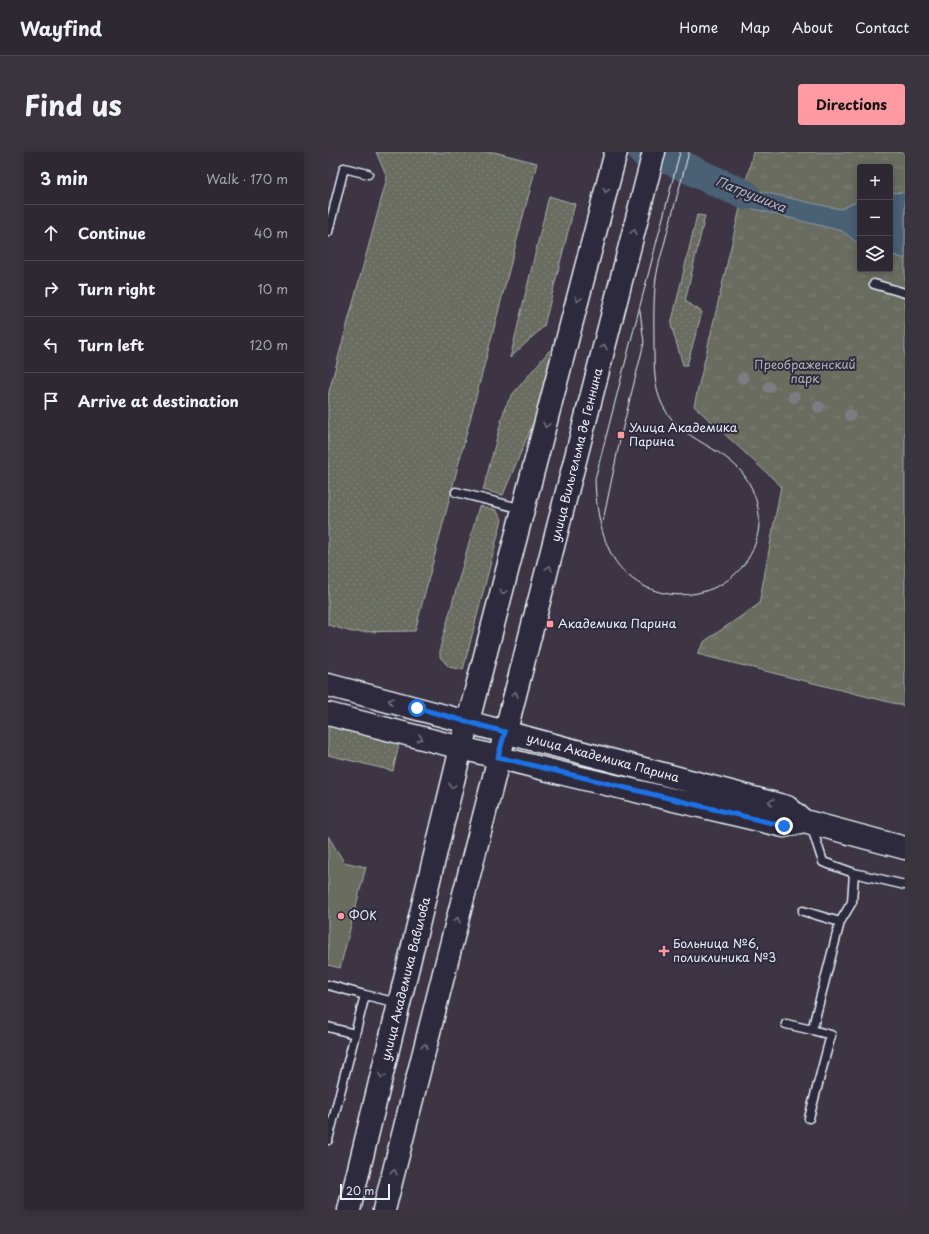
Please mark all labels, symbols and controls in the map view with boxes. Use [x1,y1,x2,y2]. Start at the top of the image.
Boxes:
text: Wayfind [20,14,102,42]
text: Home [679,17,718,38]
text: Map [740,17,770,38]
text: About [792,17,833,38]
text: Contact [855,17,909,38]
text: Find us [24,83,122,126]
button: Directions [798,84,905,125]
map controls [857,164,893,272]
button: + [857,164,893,200]
text: 3 min [40,165,88,191]
text: Walk · 170 m [206,169,288,188]
water label: Патрушиха [713,171,790,217]
one-way arrow [602,186,611,193]
button: − [857,200,893,236]
text: Continue [78,221,146,244]
icon: ahead [40,222,62,244]
text: 40 m [254,223,288,242]
one-way arrow [629,229,637,235]
button: layers [857,236,893,272]
text: Turn right [78,277,155,300]
icon: right [40,278,62,300]
text: 10 m [258,279,288,298]
one-way arrow [574,295,583,302]
text: Turn left [78,333,144,356]
icon: left [40,334,62,356]
text: 120 m [249,335,288,354]
one-way arrow [600,344,608,350]
park label: Преображенский парк [754,355,856,387]
street label: улица Вильгельма де Геннина [546,366,606,544]
text: Arrive at destination [78,389,239,412]
icon: arrive [40,390,62,412]
place label: Улица Академика Парина [629,418,738,450]
one-way arrow [542,422,550,428]
marker: Улица Академика Парина [616,430,626,440]
one-way arrow [544,565,552,572]
one-way arrow [499,588,508,595]
place label: Академика Парина [558,614,677,632]
marker: Академика Парина [545,619,555,629]
one-way arrow [511,691,519,697]
one-way arrow [387,698,394,706]
route start [408,699,426,717]
street label: улица Академика Парина [525,728,682,786]
one-way arrow [417,733,423,741]
one-way arrow [448,782,457,789]
one-way arrow [767,799,774,807]
route end [775,817,793,835]
street label: улица Академика Вавилова [376,895,434,1062]
place label: ФОК [349,906,377,924]
marker: ФОК [336,911,346,921]
one-way arrow [452,917,461,924]
place label: Больница №6, поликлиника №3 [673,934,776,966]
marker: Больница №6, поликлиника №3 [658,945,670,957]
one-way arrow [421,1043,429,1049]
one-way arrow [379,1072,387,1079]
one-way arrow [389,1169,398,1176]
scale bar [340,1182,390,1201]
text: 20 m [346,1182,374,1199]

